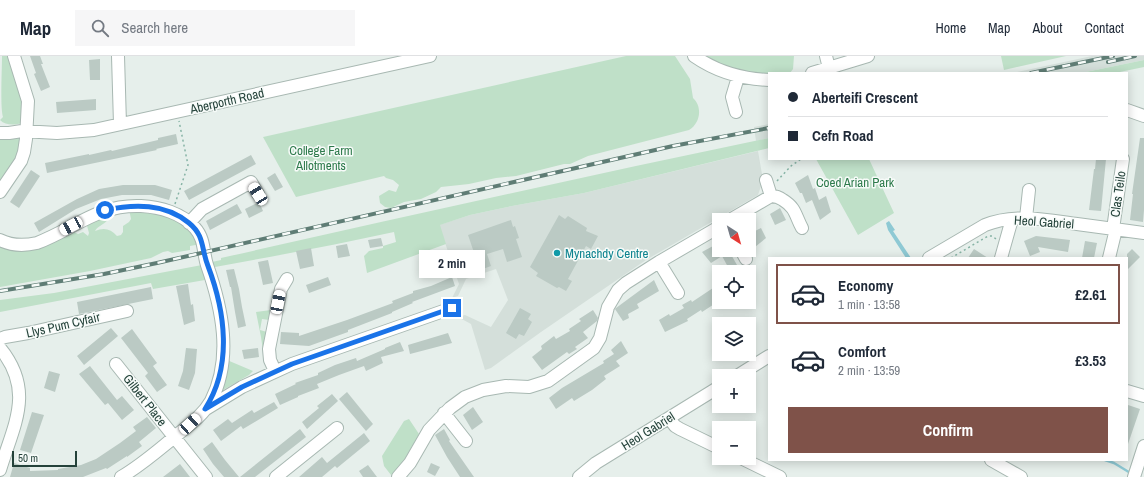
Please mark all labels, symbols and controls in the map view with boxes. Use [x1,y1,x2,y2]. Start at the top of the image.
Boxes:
search box [75,10,355,46]
text: Map [20,15,51,41]
icon: search [89,17,111,39]
text: Search here [121,17,188,38]
text: Home [935,19,966,37]
text: Map [988,19,1010,37]
text: About [1032,19,1062,37]
text: Contact [1084,19,1124,37]
street label: Aberporth Road [187,84,266,118]
text: Aberteifi Crescent [812,87,918,108]
text: Cefn Road [812,125,874,146]
park label: College Farm Allotments [289,142,353,174]
street label: Clas Teilo [1106,170,1130,218]
park label: Coed Arian Park [816,174,895,191]
car [247,181,269,207]
route start [96,201,114,219]
street label: Heol Gabriel [1014,211,1074,233]
north arrow [712,213,756,257]
map controls [712,213,756,465]
car [58,215,84,237]
place label: Mynachdy Centre [565,245,649,262]
marker: Mynachdy Centre [552,248,562,258]
callout: 2 min [419,250,485,278]
text: 2 min [438,255,466,272]
button: locate [712,265,756,309]
text: Economy [838,275,893,296]
icon: car [790,276,826,312]
text: £2.61 [1075,284,1106,305]
car [270,289,286,315]
text: 1 min · 13:58 [838,296,900,313]
route end [443,299,461,317]
street label: Llys Pum Cyfair [24,308,102,342]
button: layers [712,317,756,361]
text: Comfort [838,341,886,362]
icon: car [790,342,826,378]
text: £3.53 [1075,350,1106,371]
text: 2 min · 13:59 [838,362,900,379]
button: + [712,369,756,413]
street label: Gilbert Place [119,370,171,430]
button: Confirm [788,407,1108,453]
street label: Heol Gabriel [618,408,678,454]
car [177,411,203,437]
button: − [712,421,756,465]
scale bar [12,449,77,468]
text: 50 m [18,451,38,465]

